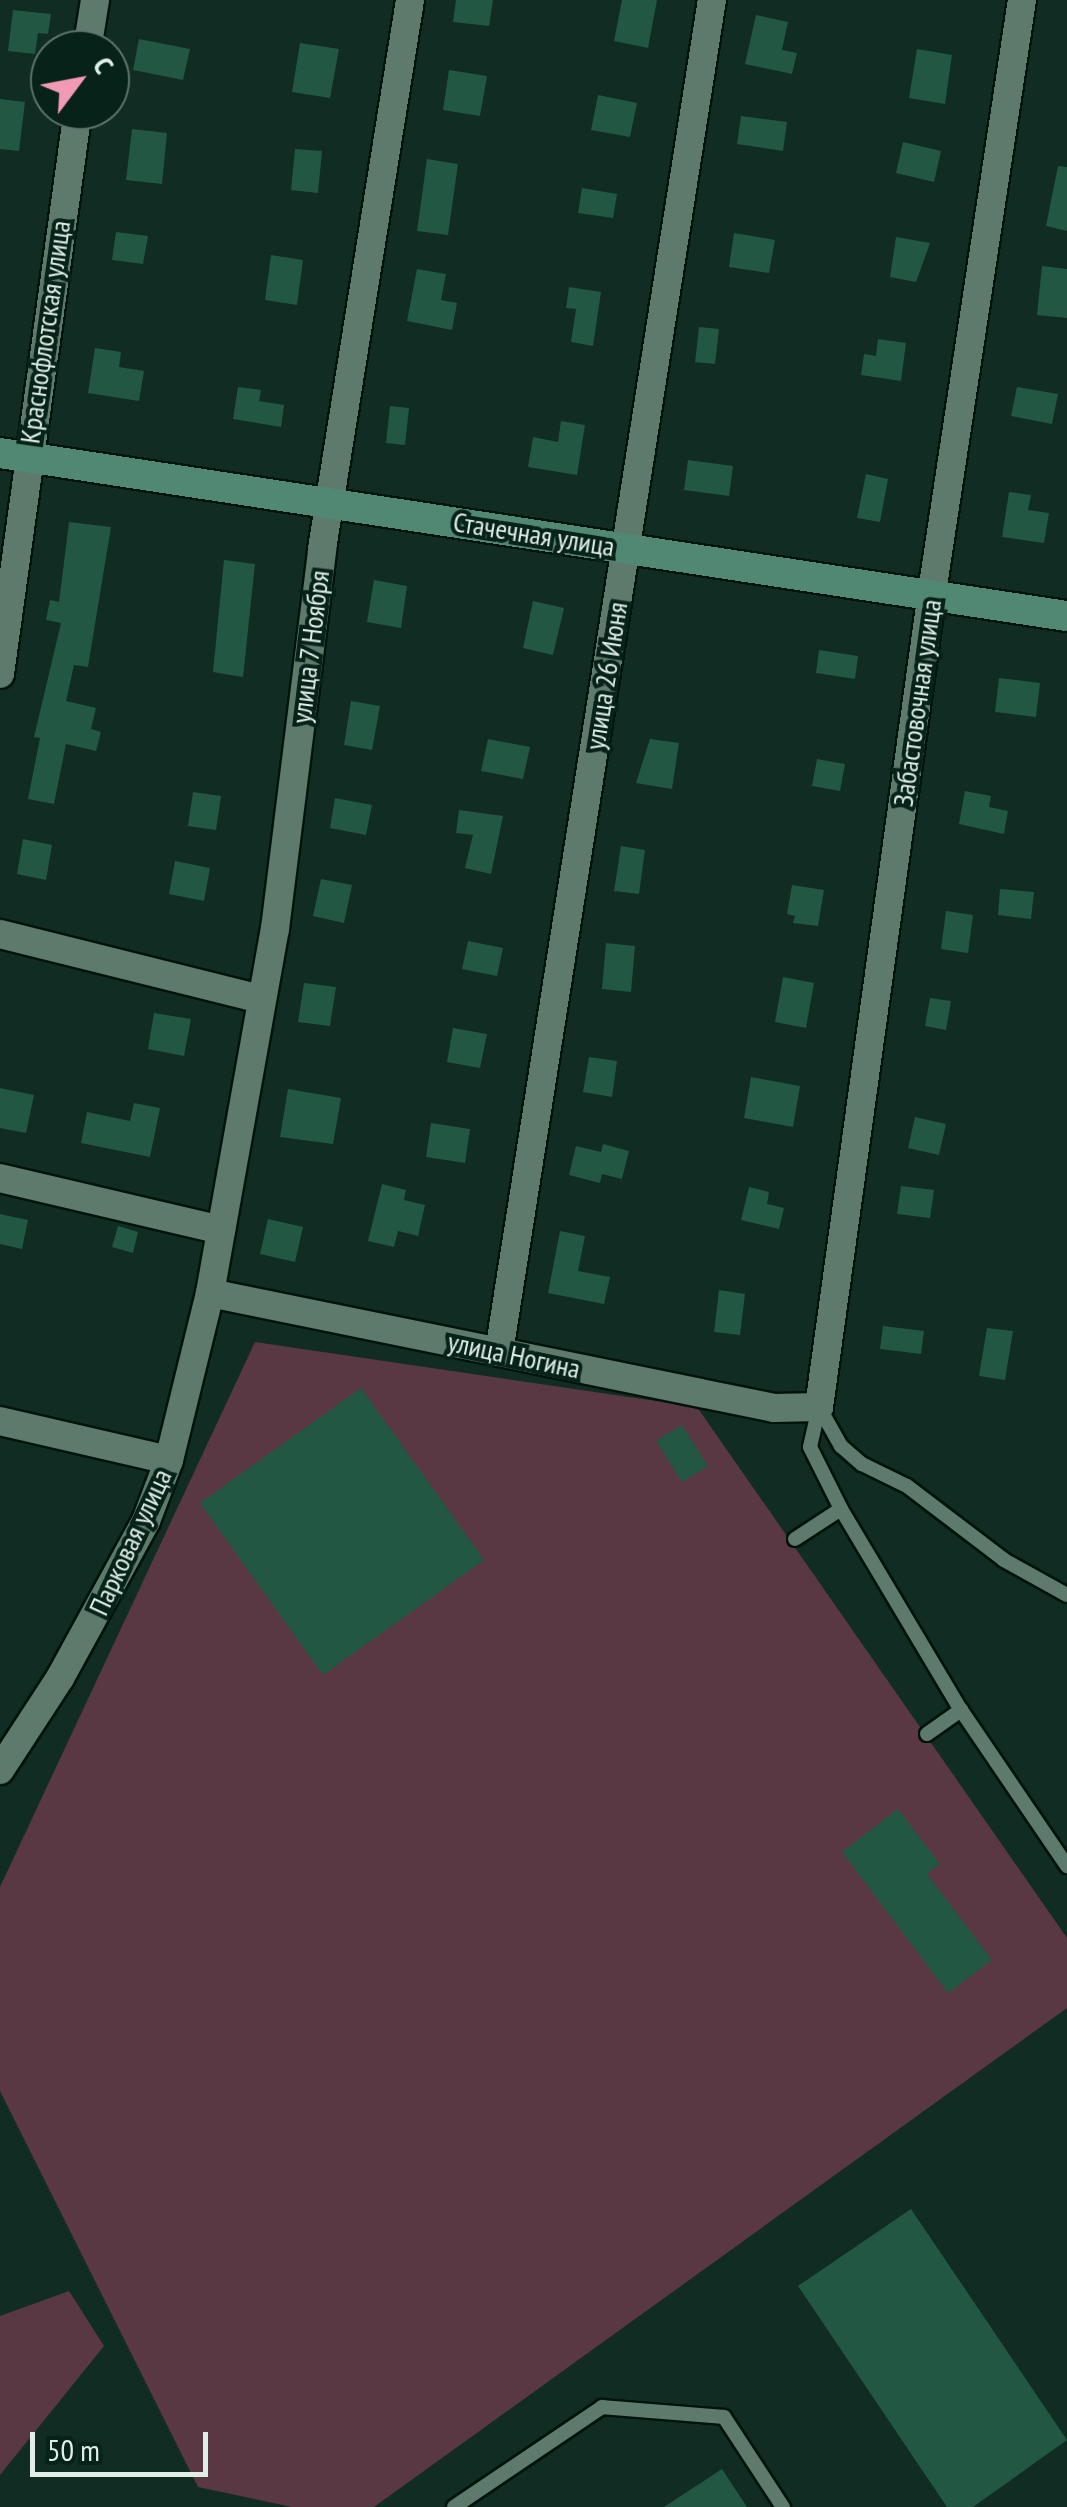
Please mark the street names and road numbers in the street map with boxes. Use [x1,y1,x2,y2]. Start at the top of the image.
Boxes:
street label: Краснофлотская улица [13,218,77,446]
street label: Стачечная улица [451,505,617,563]
street label: улица 7 Ноября [284,568,336,726]
street label: Забастовочная улица [886,597,948,809]
street label: улица 26 Июня [578,600,634,752]
street label: улица Ногина [445,1325,583,1385]
street label: Парковая улица [81,1464,179,1620]

